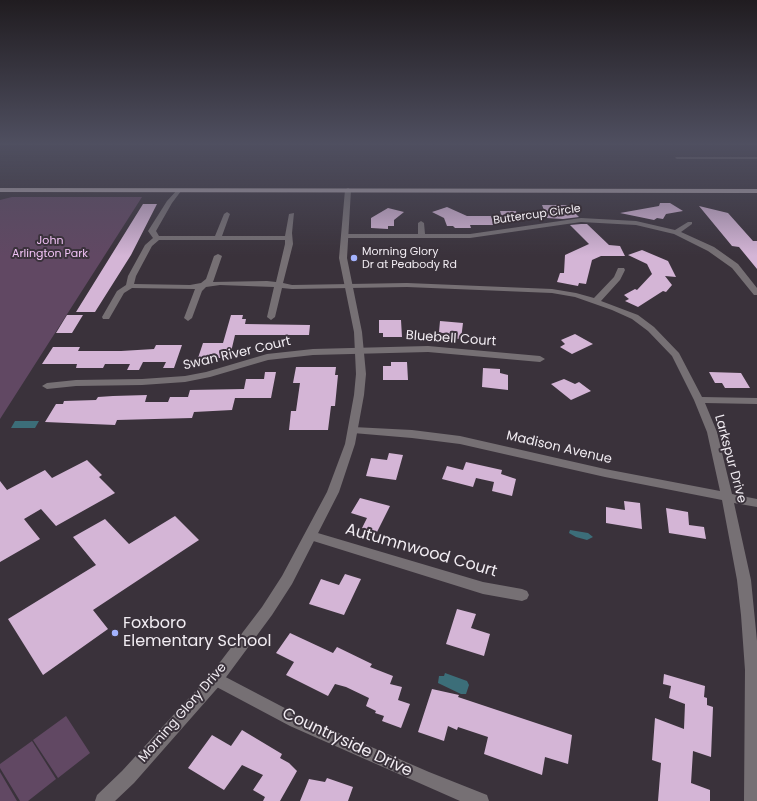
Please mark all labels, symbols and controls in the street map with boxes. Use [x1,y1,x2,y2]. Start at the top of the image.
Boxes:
street label: Buttercup Circle [492,202,582,228]
park label: John Arlington Park [12,234,88,260]
place label: Morning Glory Dr at Peabody Rd [362,245,457,271]
marker: Morning Glory Dr at Peabody Rd [349,253,359,263]
street label: Bluebell Court [405,328,497,350]
street label: Swan River Court [182,334,292,374]
street label: Larkspur Drive [711,413,749,505]
street label: Madison Avenue [505,428,613,468]
street label: Autumnwood Court [343,520,499,582]
place label: Foxboro Elementary School [123,614,271,652]
marker: Foxboro Elementary School [110,628,120,638]
street label: Morning Glory Drive [136,660,230,766]
street label: Countryside Drive [279,704,415,782]

